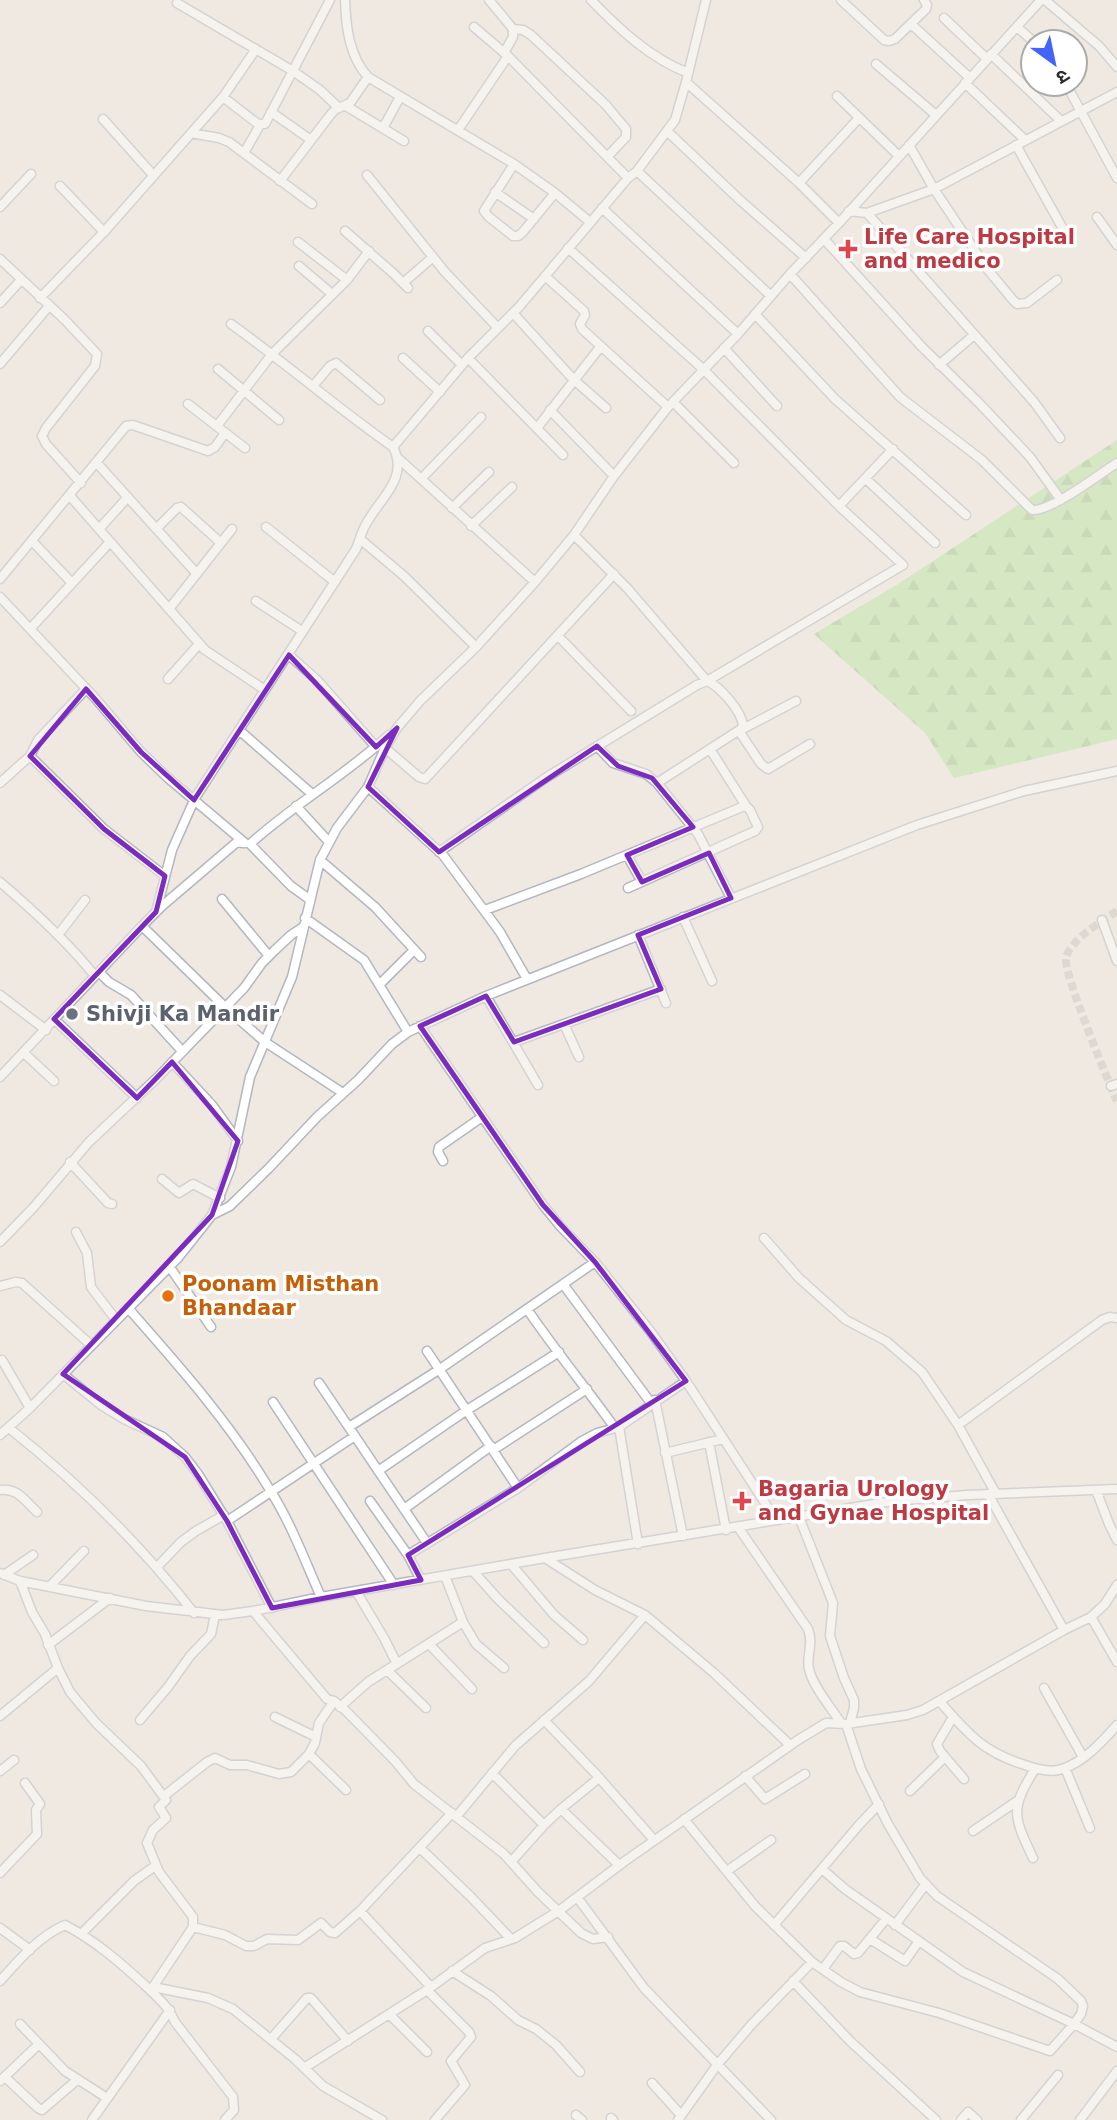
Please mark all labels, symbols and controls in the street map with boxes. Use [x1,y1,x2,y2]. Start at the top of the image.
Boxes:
north arrow [1019,28,1089,98]
text: उ [1052,65,1074,90]
place label: Life Care Hospital and medico [864,225,1075,273]
marker: Life Care Hospital and medico [838,239,858,259]
place label: Shivji Ka Mandir [86,1002,280,1026]
marker: Shivji Ka Mandir [64,1006,80,1022]
place label: Poonam Misthan Bhandaar [182,1272,379,1320]
marker: Poonam Misthan Bhandaar [160,1288,176,1304]
place label: Bagaria Urology and Gynae Hospital [758,1477,989,1525]
marker: Bagaria Urology and Gynae Hospital [732,1491,752,1511]

